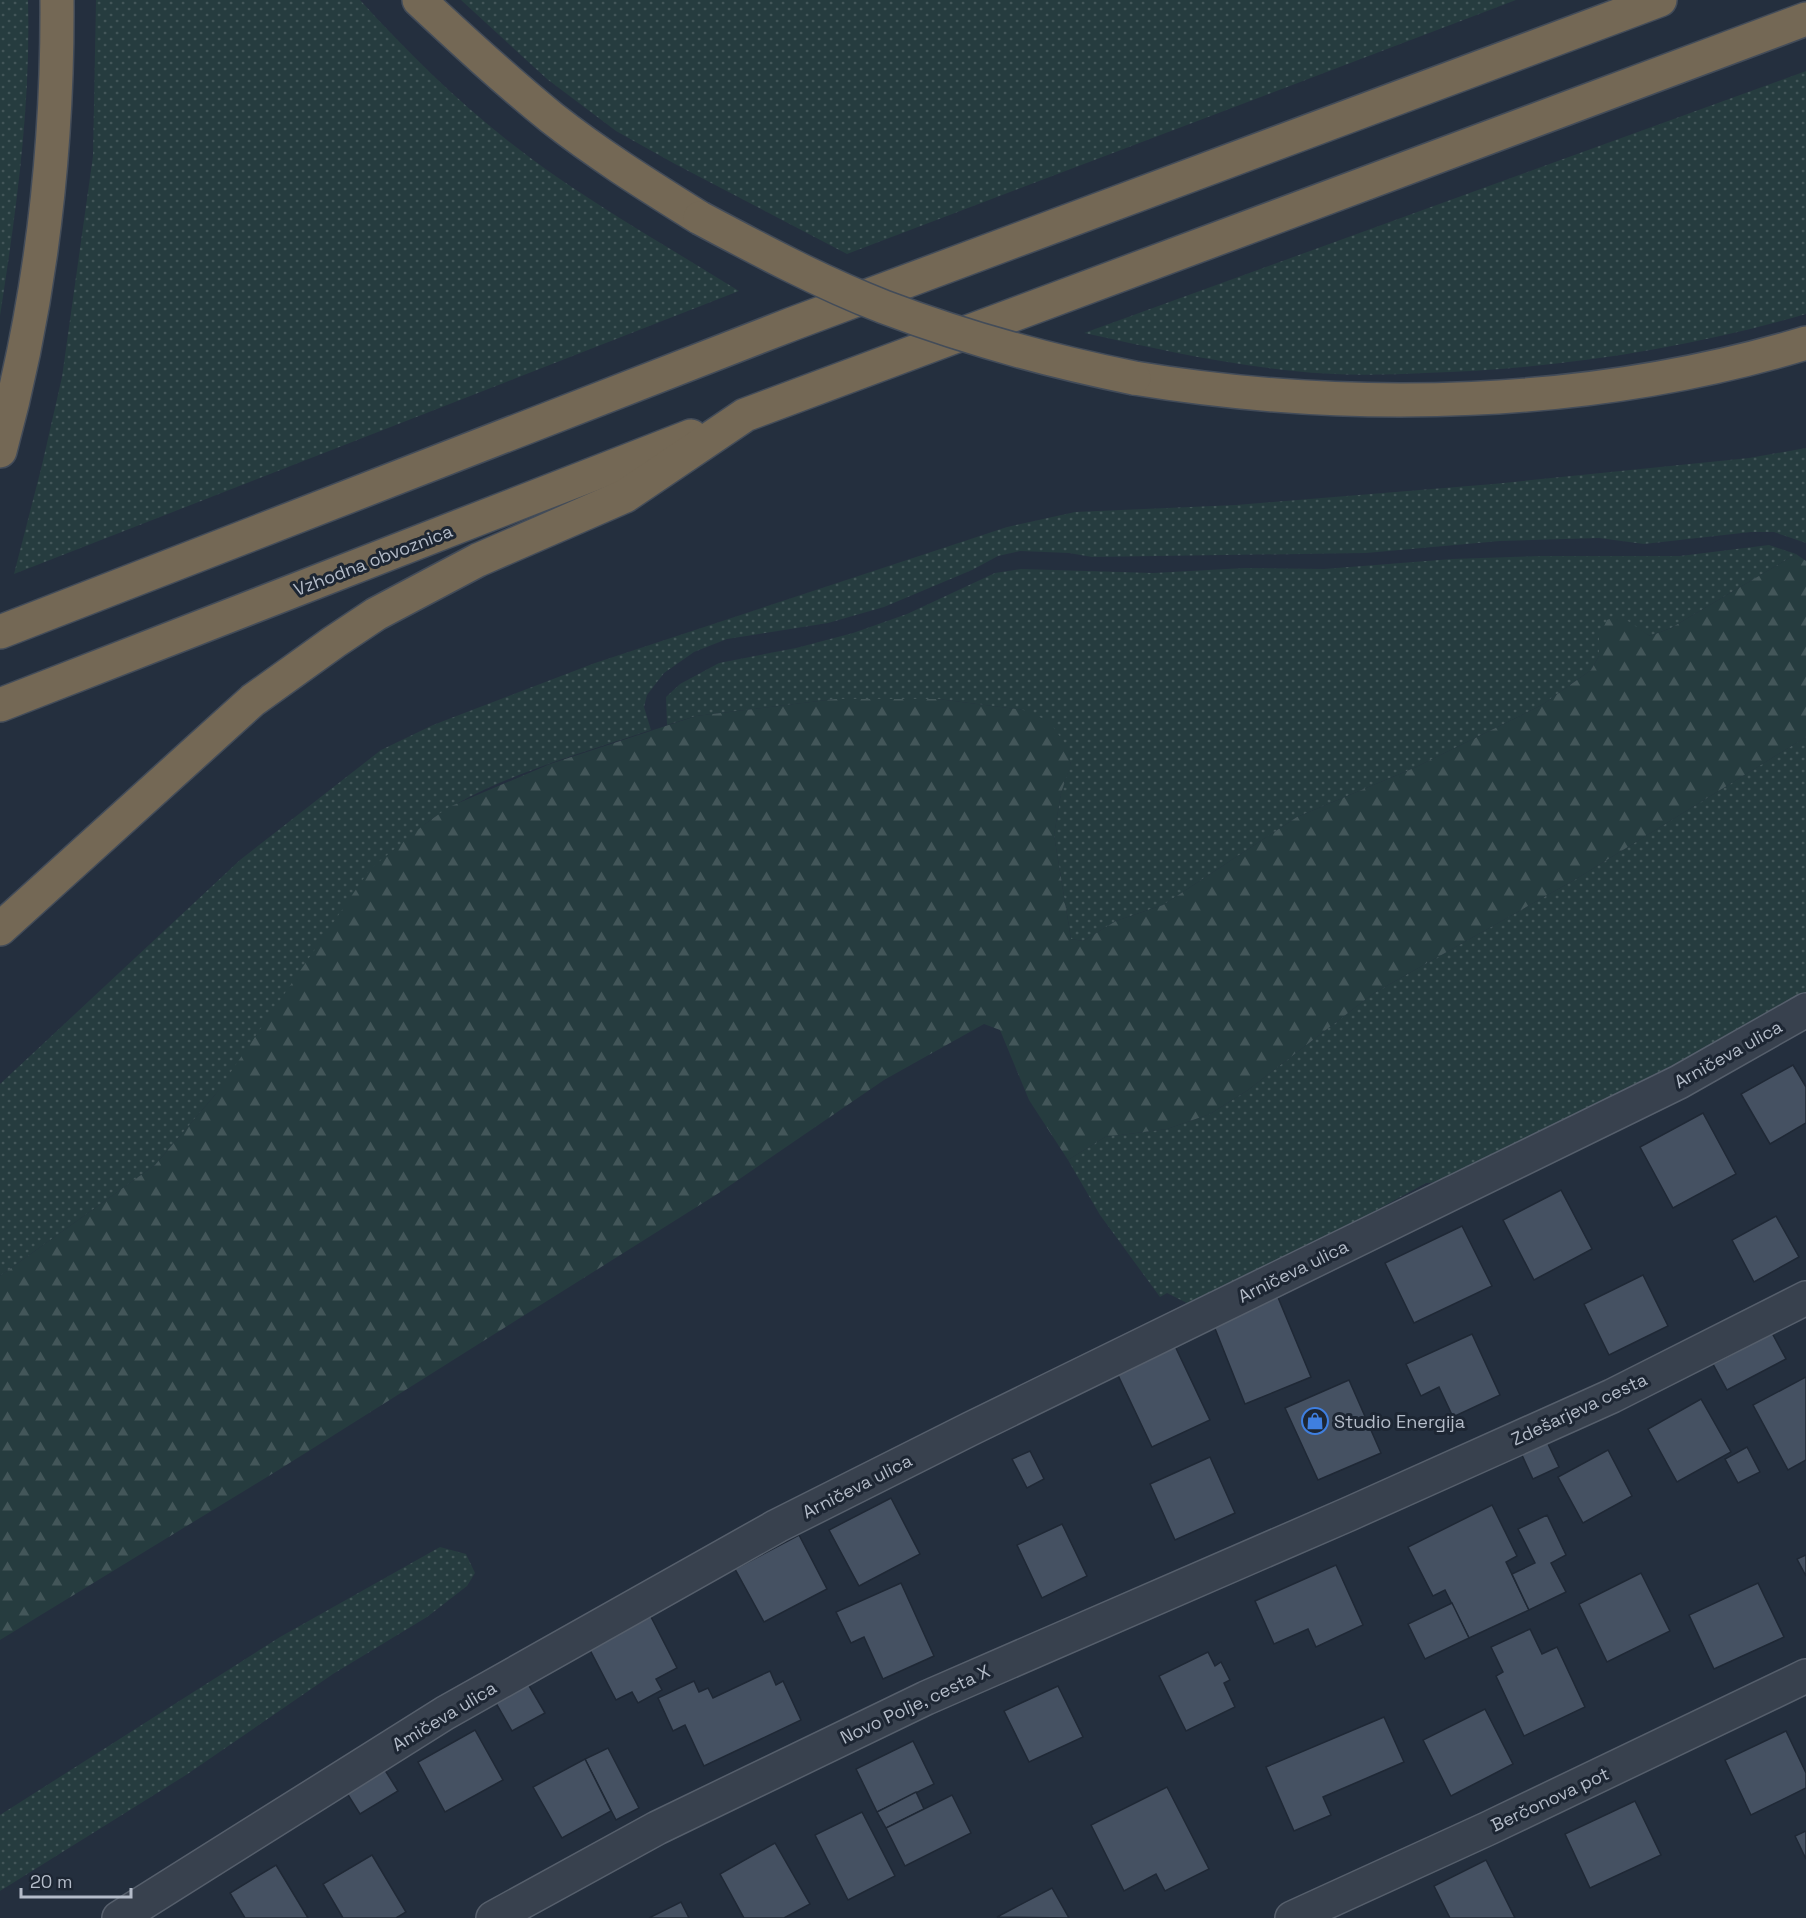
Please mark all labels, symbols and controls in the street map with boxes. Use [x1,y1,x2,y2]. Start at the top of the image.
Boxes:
street label: Vzhodna obvoznica [290,519,456,601]
street label: Arničeva ulica [1670,1015,1786,1093]
street label: Arničeva ulica [1234,1234,1352,1308]
street label: Zdešarjeva cesta [1507,1367,1651,1451]
shop icon: Studio Energija [1300,1406,1330,1436]
place label: Studio Energija [1334,1410,1465,1433]
street label: Arničeva ulica [798,1449,916,1523]
street label: Novo Polje, cesta X [836,1659,994,1749]
street label: Amičeva ulica [388,1676,500,1756]
street label: Berčonova pot [1487,1762,1613,1836]
scale bar [21,1861,130,1899]
text: 20 m [30,1870,73,1893]

